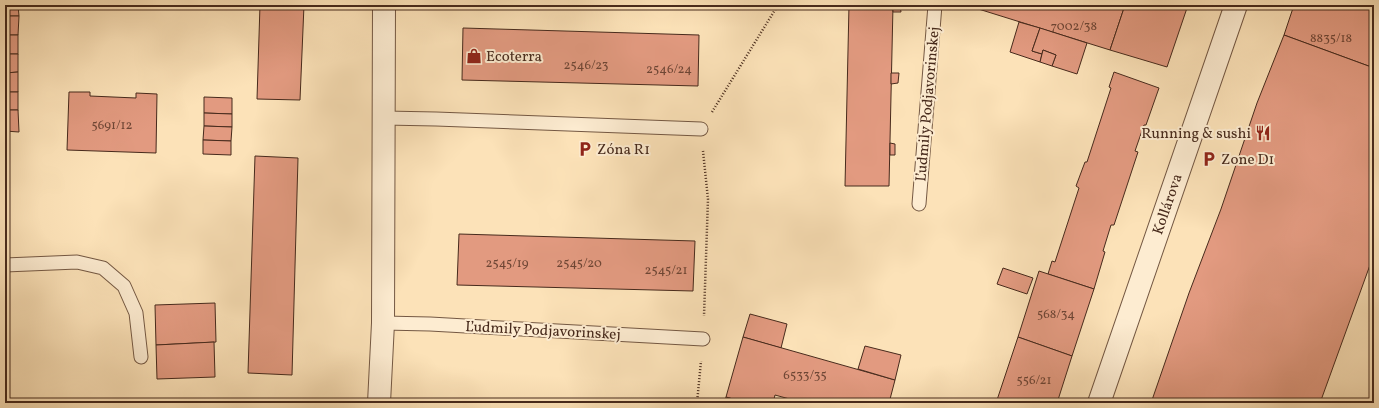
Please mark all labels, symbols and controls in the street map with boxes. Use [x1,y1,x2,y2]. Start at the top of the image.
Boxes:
house number: 7002/38 [1051,18,1097,36]
street label: Ľudmily Podjavorinskej [911,26,946,183]
house number: 8835/18 [1310,30,1352,48]
shop icon: Ecoterra [465,47,483,65]
place label: Ecoterra [486,47,542,68]
house number: 2546/23 [564,57,609,75]
house number: 2546/24 [646,61,692,79]
house number: 5691/12 [91,117,133,135]
place label: Running & sushi [1141,124,1251,145]
restaurant icon: Running & sushi [1254,124,1272,142]
parking icon: Zóna R1 [576,140,594,158]
place label: Zóna R1 [597,140,650,161]
parking icon: Zone D1 [1200,150,1218,168]
place label: Zone D1 [1221,150,1274,171]
street label: Kollárova [1148,171,1189,238]
house number: 2545/19 [485,255,529,273]
house number: 2545/20 [556,255,602,273]
house number: 2545/21 [645,262,687,280]
house number: 568/34 [1037,306,1075,324]
street label: Ľudmily Podjavorinskej [465,317,621,346]
house number: 6533/35 [783,367,827,385]
house number: 556/21 [1016,372,1052,390]

